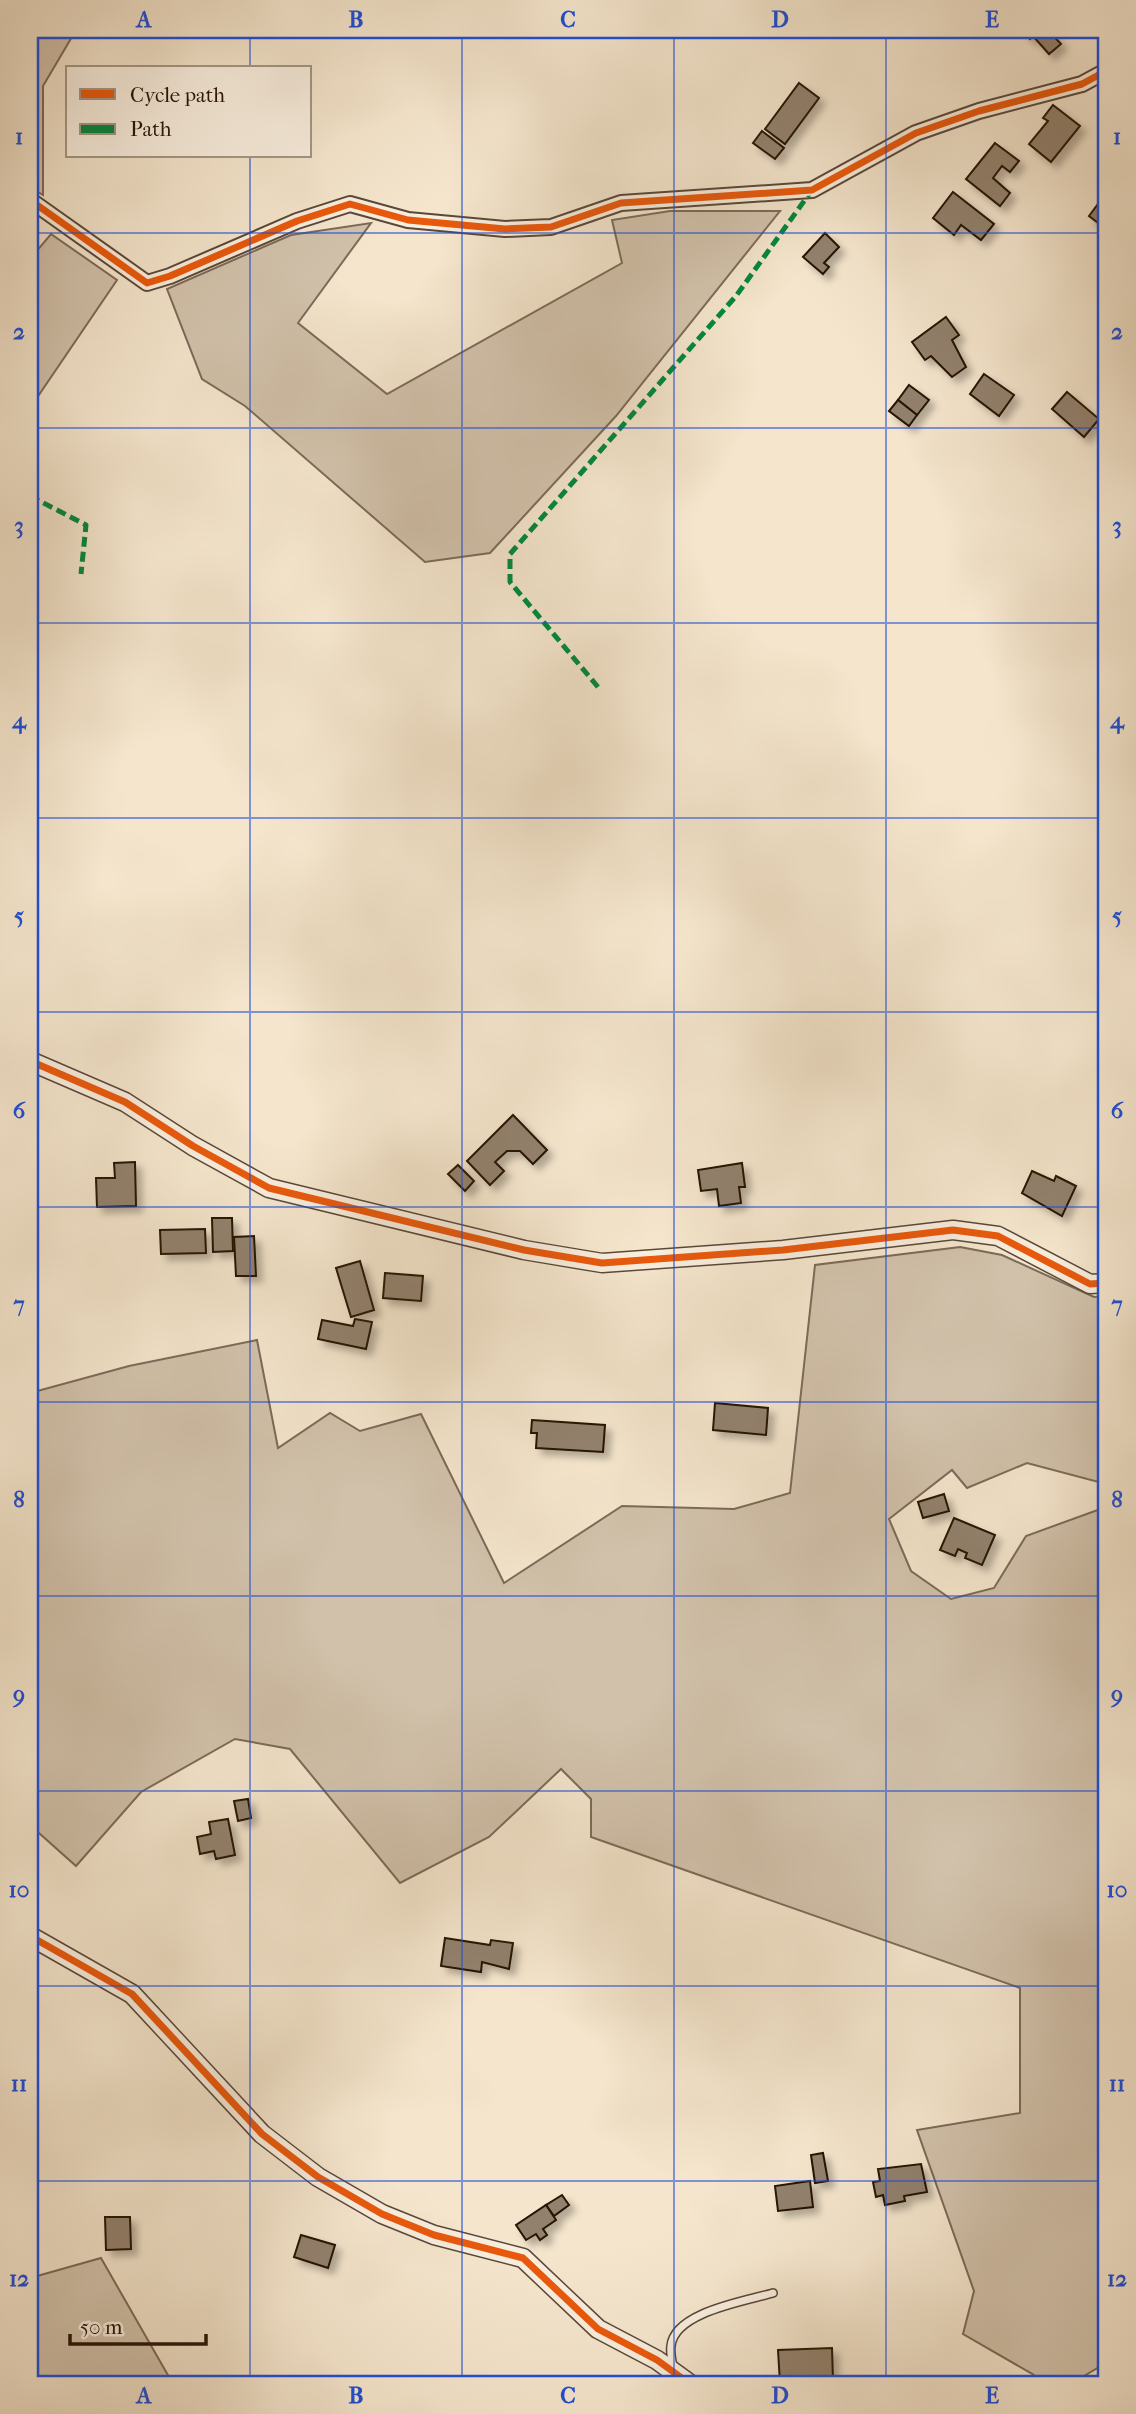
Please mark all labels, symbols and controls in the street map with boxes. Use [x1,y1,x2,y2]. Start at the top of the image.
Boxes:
text: A [135,6,153,33]
text: B [349,6,364,33]
text: C [560,6,576,33]
text: D [771,6,789,33]
text: E [985,6,999,33]
legend [66,66,312,158]
text: Cycle path [130,83,225,107]
text: Path [130,117,172,141]
text: 1 [15,123,23,150]
text: 1 [1113,123,1121,150]
text: 2 [13,318,25,345]
text: 2 [1111,318,1123,345]
text: 3 [14,512,24,539]
text: 3 [1112,512,1122,539]
text: 4 [11,707,27,734]
text: 4 [1109,707,1125,734]
text: 5 [14,902,24,929]
text: 5 [1112,902,1122,929]
text: 6 [13,1097,26,1124]
text: 6 [1111,1097,1124,1124]
text: 7 [12,1291,25,1318]
text: 7 [1110,1291,1123,1318]
text: 8 [13,1486,25,1513]
text: 8 [1111,1486,1123,1513]
text: 9 [12,1681,25,1708]
text: 9 [1110,1681,1123,1708]
text: 10 [9,1876,29,1903]
text: 10 [1107,1876,1127,1903]
text: 11 [11,2070,27,2097]
text: 11 [1109,2070,1125,2097]
text: 12 [9,2265,29,2292]
text: 12 [1107,2265,1127,2292]
scale bar [70,2302,206,2346]
text: 50 m [80,2315,123,2339]
text: A [135,2382,153,2409]
text: B [349,2382,364,2409]
text: C [560,2382,576,2409]
text: D [771,2382,789,2409]
text: E [985,2382,999,2409]

